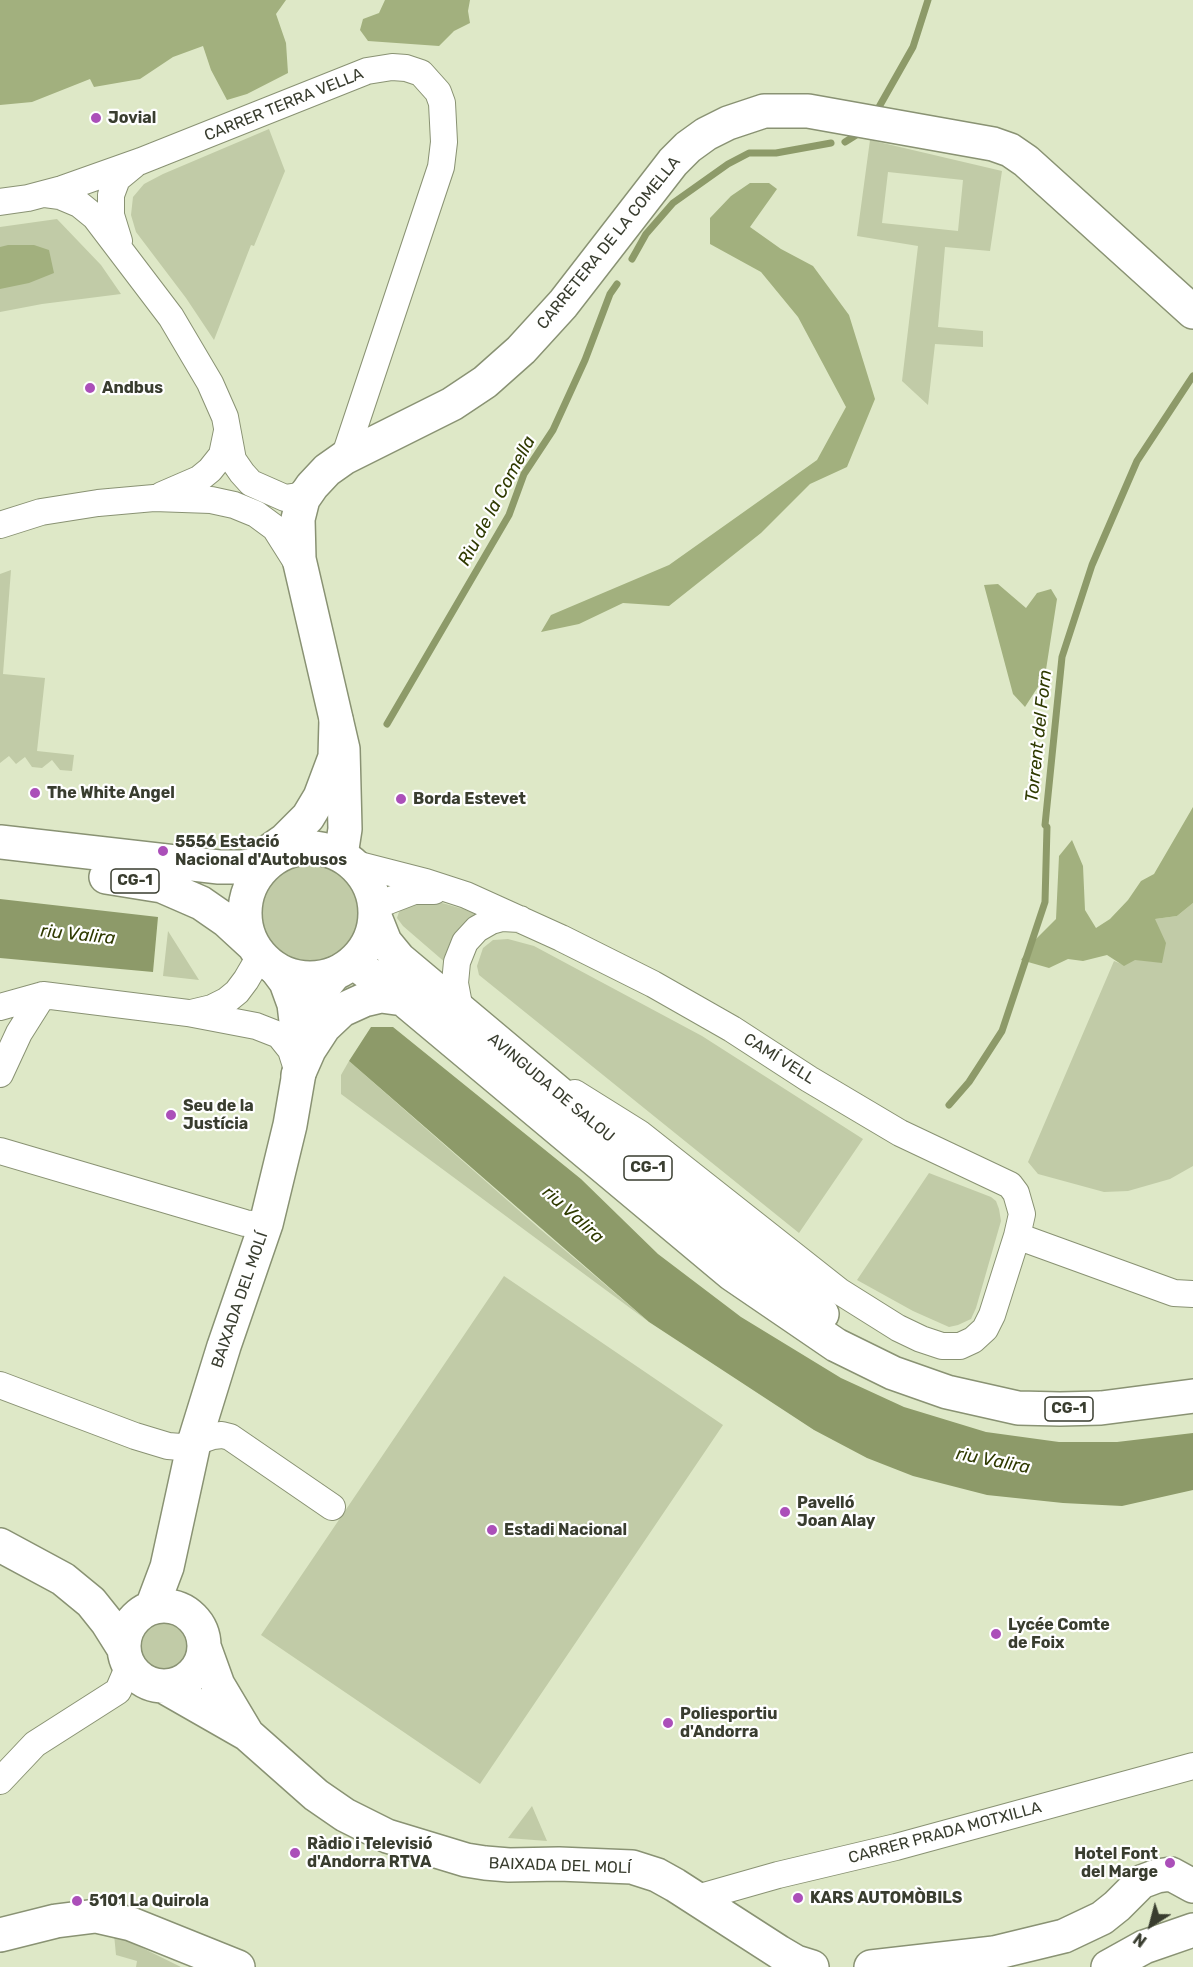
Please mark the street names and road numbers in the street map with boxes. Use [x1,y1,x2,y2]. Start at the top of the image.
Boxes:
street label: CARRER TERRA VELLA [202,64,366,146]
street label: CARRETERA DE LA COMELLA [533,153,685,333]
road number: CG-1 [111,869,159,893]
street label: AVINGUDA DE SALOU [484,1029,618,1147]
street label: CAMÍ VELL [740,1030,818,1088]
road number: CG-1 [624,1156,672,1180]
street label: BAIXADA DEL MOLÍ [208,1229,272,1371]
road number: CG-1 [1045,1397,1093,1421]
street label: CARRER PRADA MOTXILLA [846,1798,1044,1868]
street label: BAIXADA DEL MOLÍ [488,1854,632,1878]

